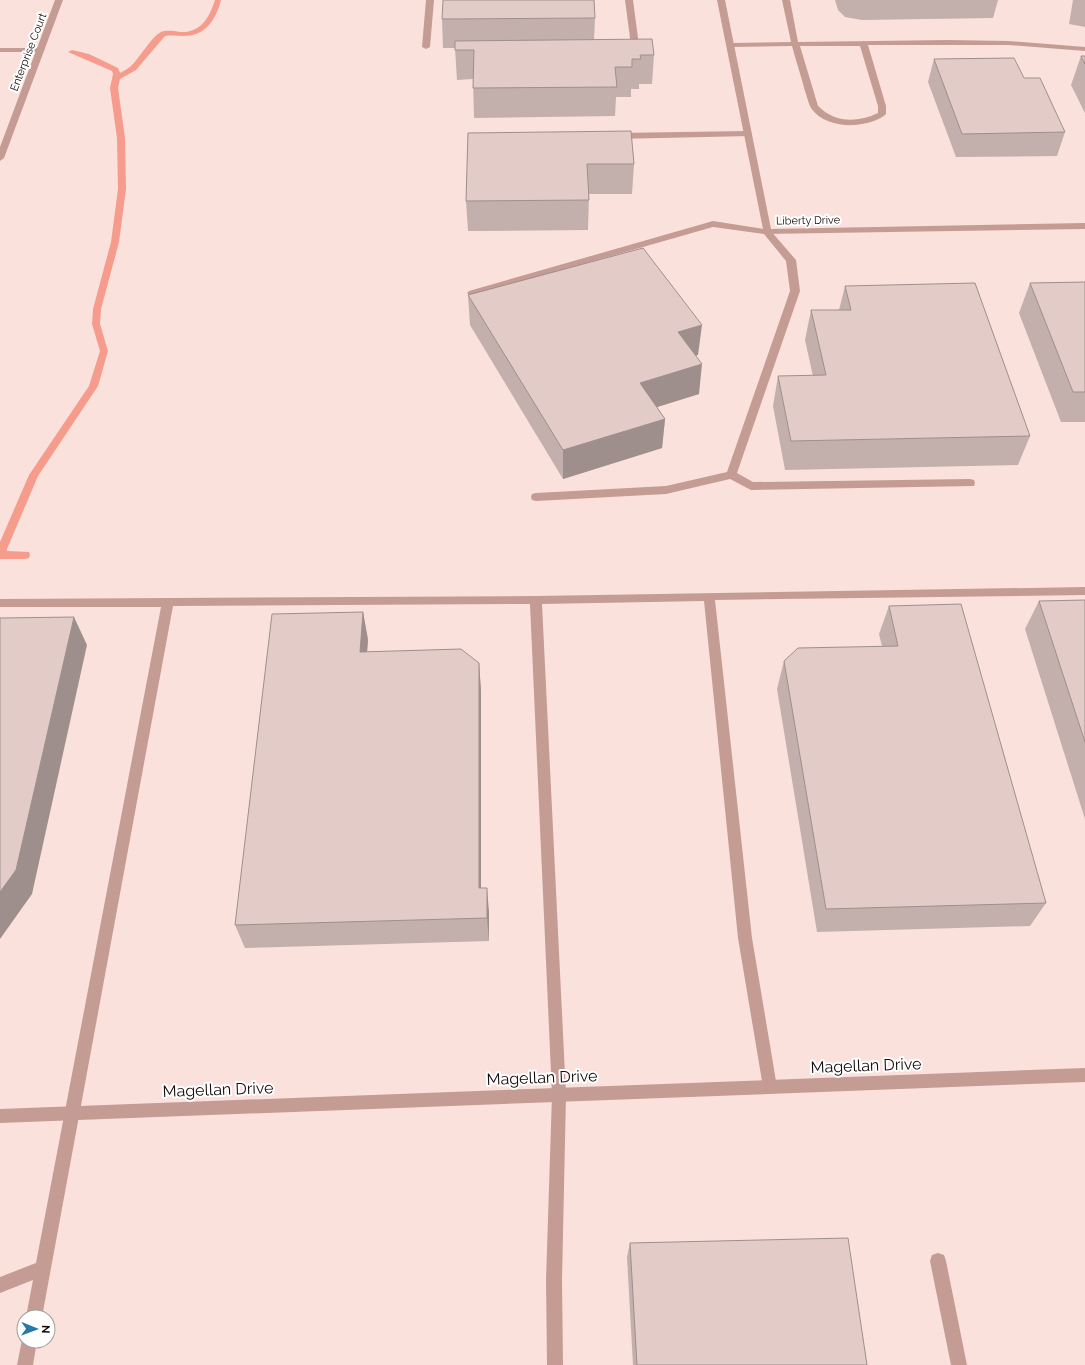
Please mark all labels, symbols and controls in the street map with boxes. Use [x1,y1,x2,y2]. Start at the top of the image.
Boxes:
street label: Enterprise Court [8,11,49,93]
street label: Liberty Drive [776,213,841,228]
street label: Magellan Drive [810,1054,922,1077]
street label: Magellan Drive [486,1066,598,1089]
street label: Magellan Drive [162,1078,274,1101]
north arrow [16,1309,56,1349]
text: N [39,1325,52,1333]

